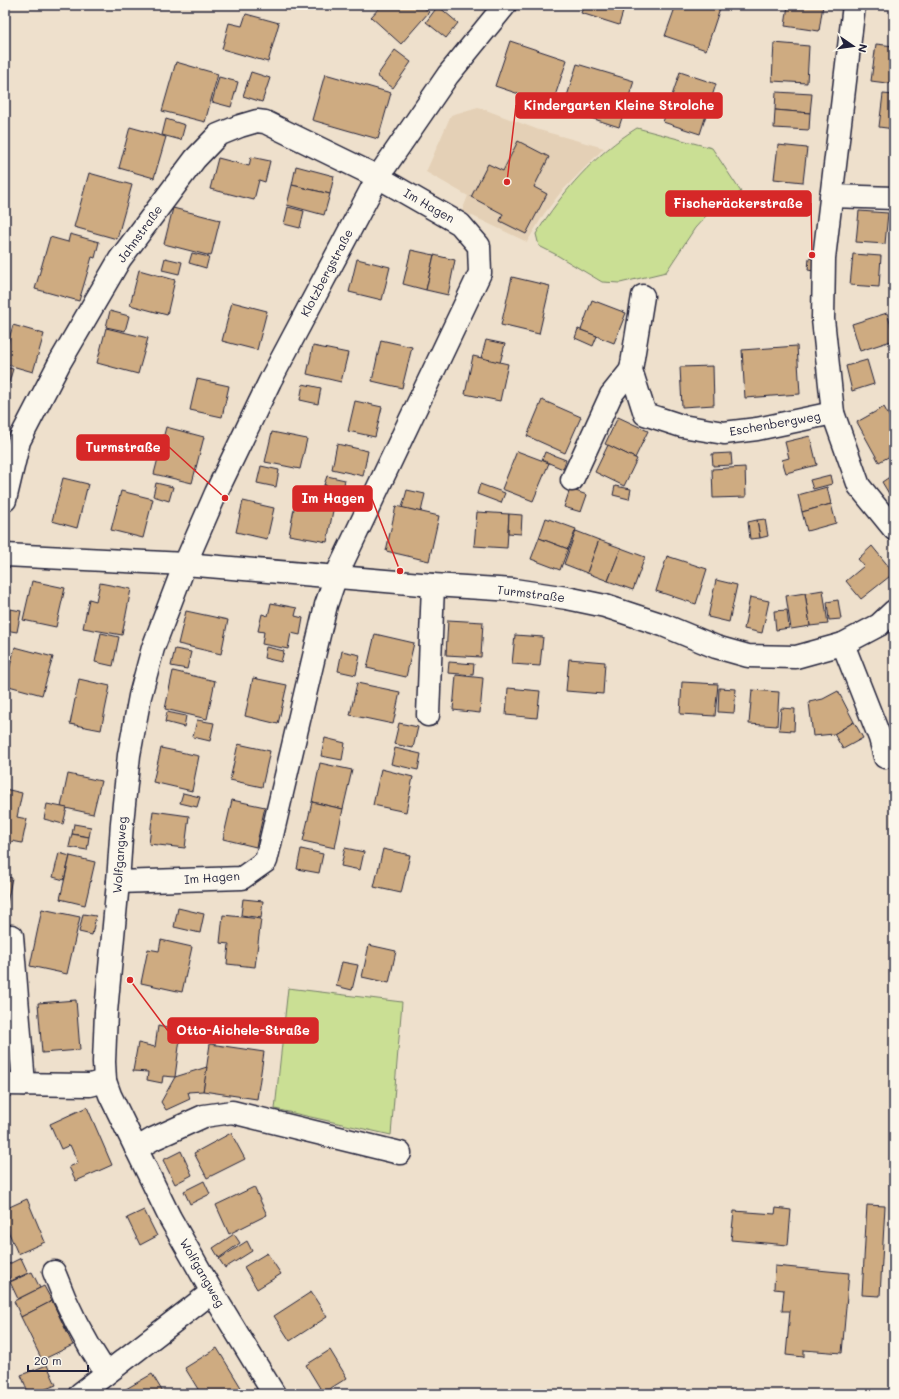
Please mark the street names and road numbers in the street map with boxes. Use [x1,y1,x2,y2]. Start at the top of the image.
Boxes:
street label: Im Hagen [401,184,458,226]
street label: Jahnstraße [113,202,165,265]
street label: Klotzbergstraße [296,226,356,319]
street label: Eschenbergweg [728,407,822,439]
street label: Turmstraße [496,581,566,605]
street label: Wolfgangweg [108,816,130,894]
street label: Im Hagen [184,867,240,887]
street label: Wolfgangweg [177,1235,229,1310]

